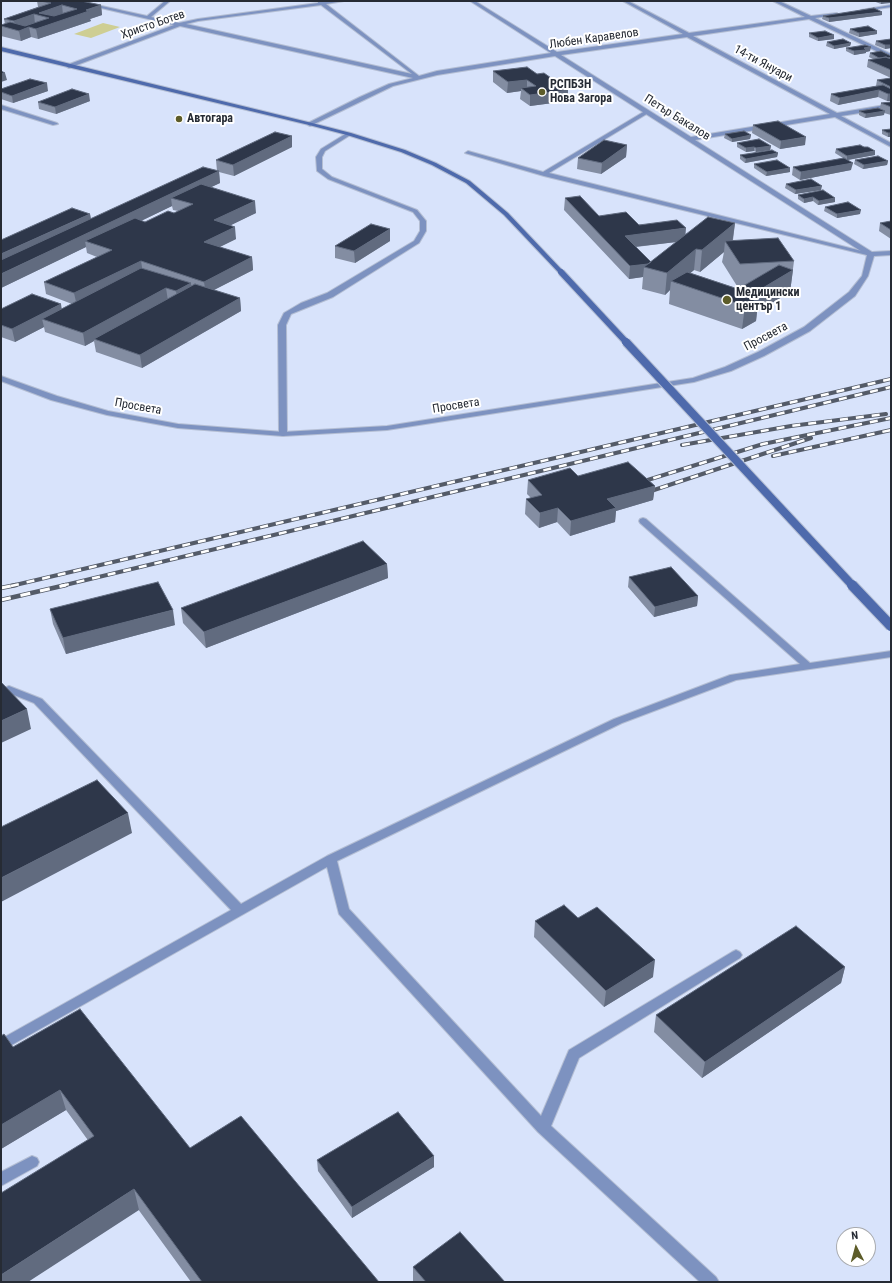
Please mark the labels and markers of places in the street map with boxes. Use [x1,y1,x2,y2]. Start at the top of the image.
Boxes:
place label: РСПБЗН Нова Загора [550,78,612,106]
marker: РСПБЗН Нова Загора [537,87,547,97]
place label: Автогара [187,112,233,126]
marker: Автогара [174,114,184,124]
place label: Медицински център 1 [736,286,800,314]
marker: Медицински център 1 [721,294,733,306]

